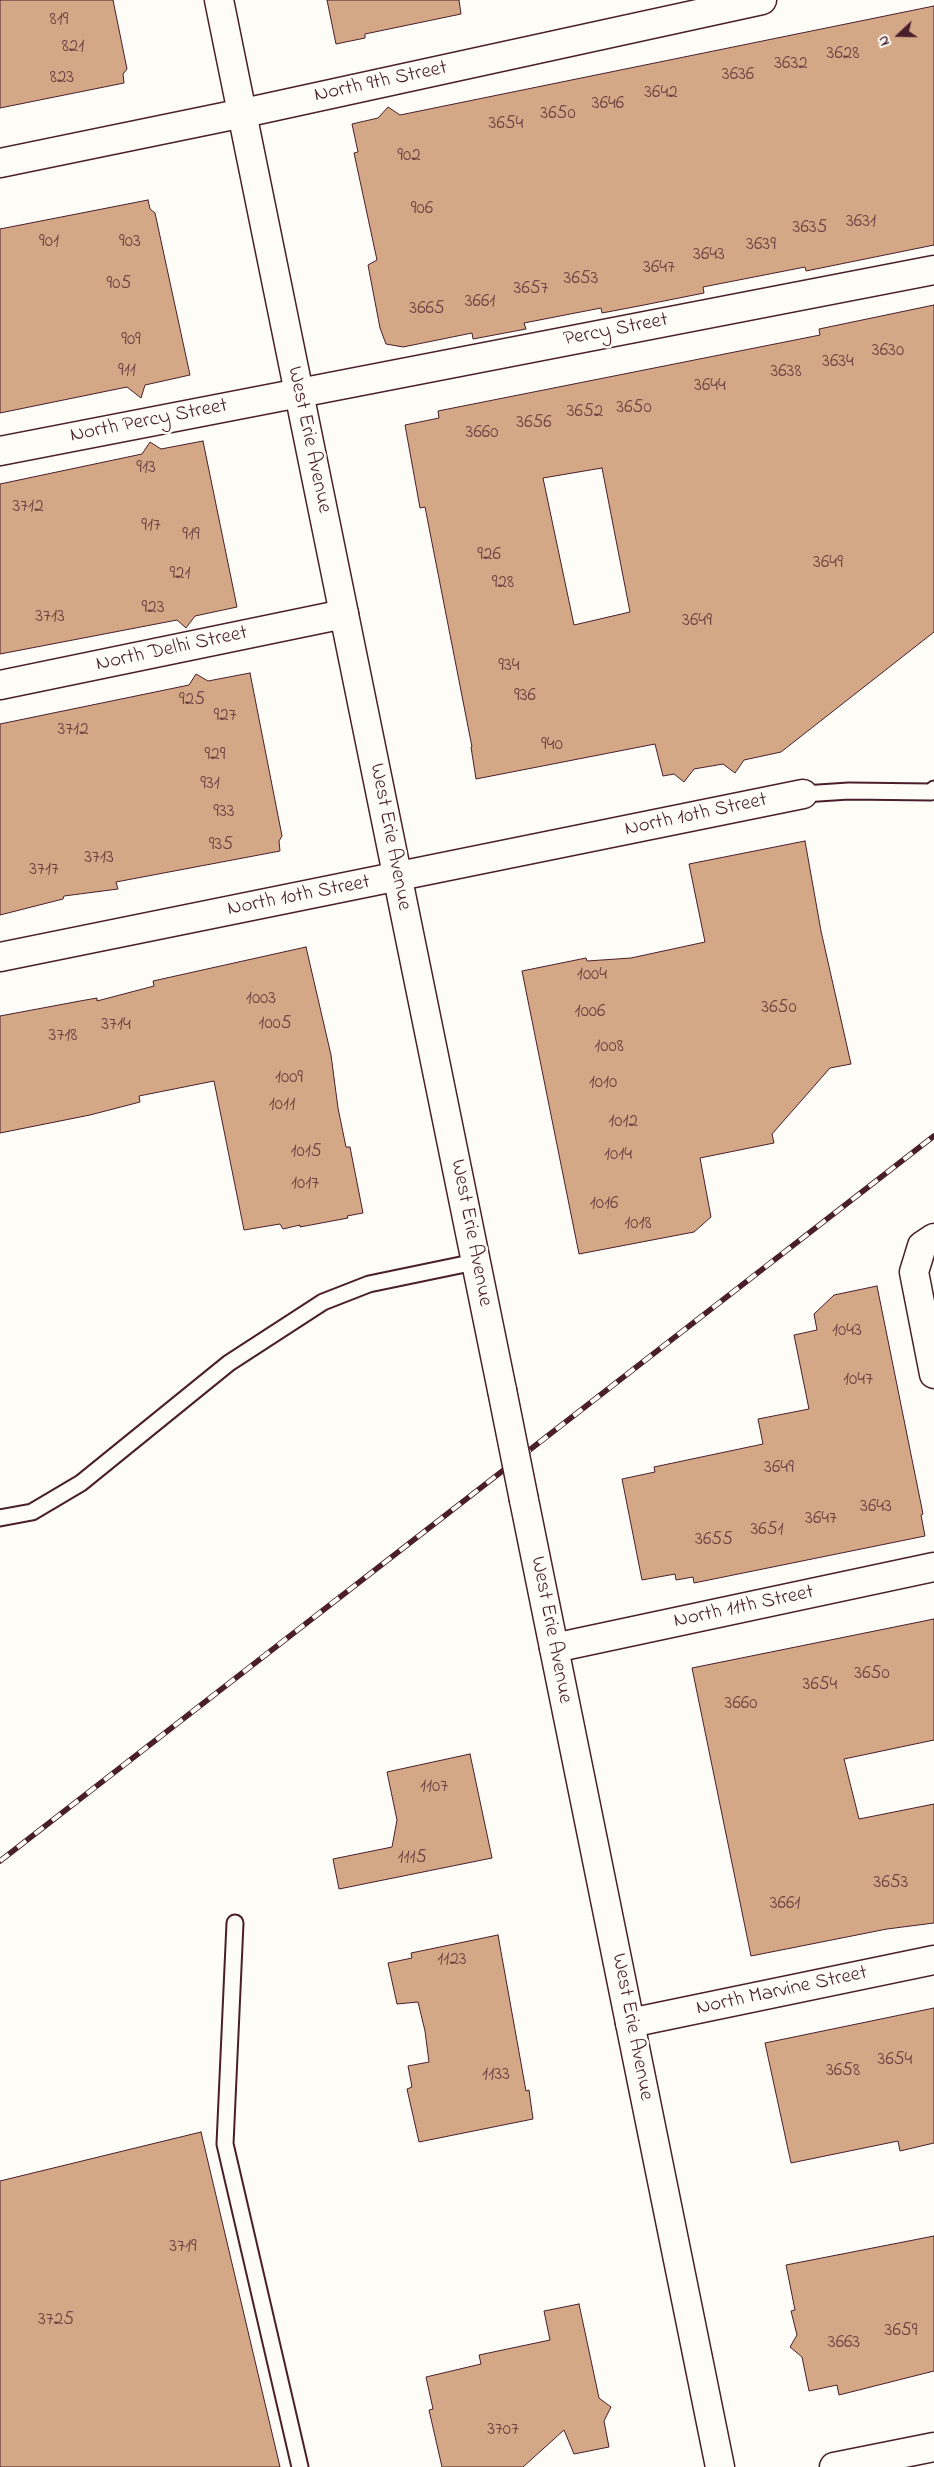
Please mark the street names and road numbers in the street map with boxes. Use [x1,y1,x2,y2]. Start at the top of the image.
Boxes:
street label: North 9th Street [312,57,450,109]
street label: Percy Street [562,309,670,353]
street label: West Erie Avenue [280,364,336,516]
street label: North Percy Street [68,394,230,450]
street label: North Delhi Street [94,622,250,678]
street label: West Erie Avenue [362,761,416,913]
street label: North 10th Street [623,789,769,843]
street label: North 10th Street [226,871,372,923]
street label: West Erie Avenue [443,1157,497,1309]
street label: West Erie Avenue [523,1554,577,1706]
street label: North 11th Street [672,1581,816,1635]
street label: West Erie Avenue [604,1951,658,2103]
street label: North Marvine Street [694,1962,870,2022]

